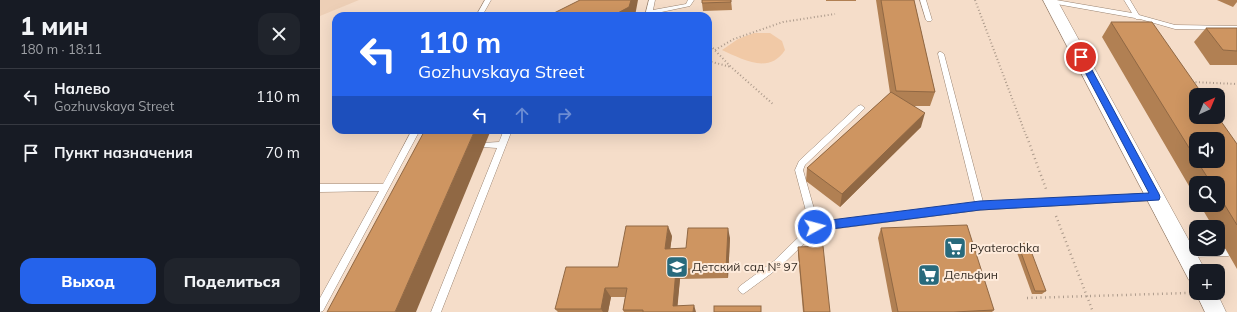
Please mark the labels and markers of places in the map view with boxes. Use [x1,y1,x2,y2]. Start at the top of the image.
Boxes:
pin [1064,40,1098,74]
supermarket icon: Pyaterochka [942,235,968,261]
place label: Pyaterochka [970,240,1039,255]
school or university icon: Детский сад № 97 [664,254,690,280]
place label: Детский сад № 97 [692,259,798,274]
supermarket icon: Дельфин [916,262,942,288]
place label: Дельфин [944,267,998,282]

